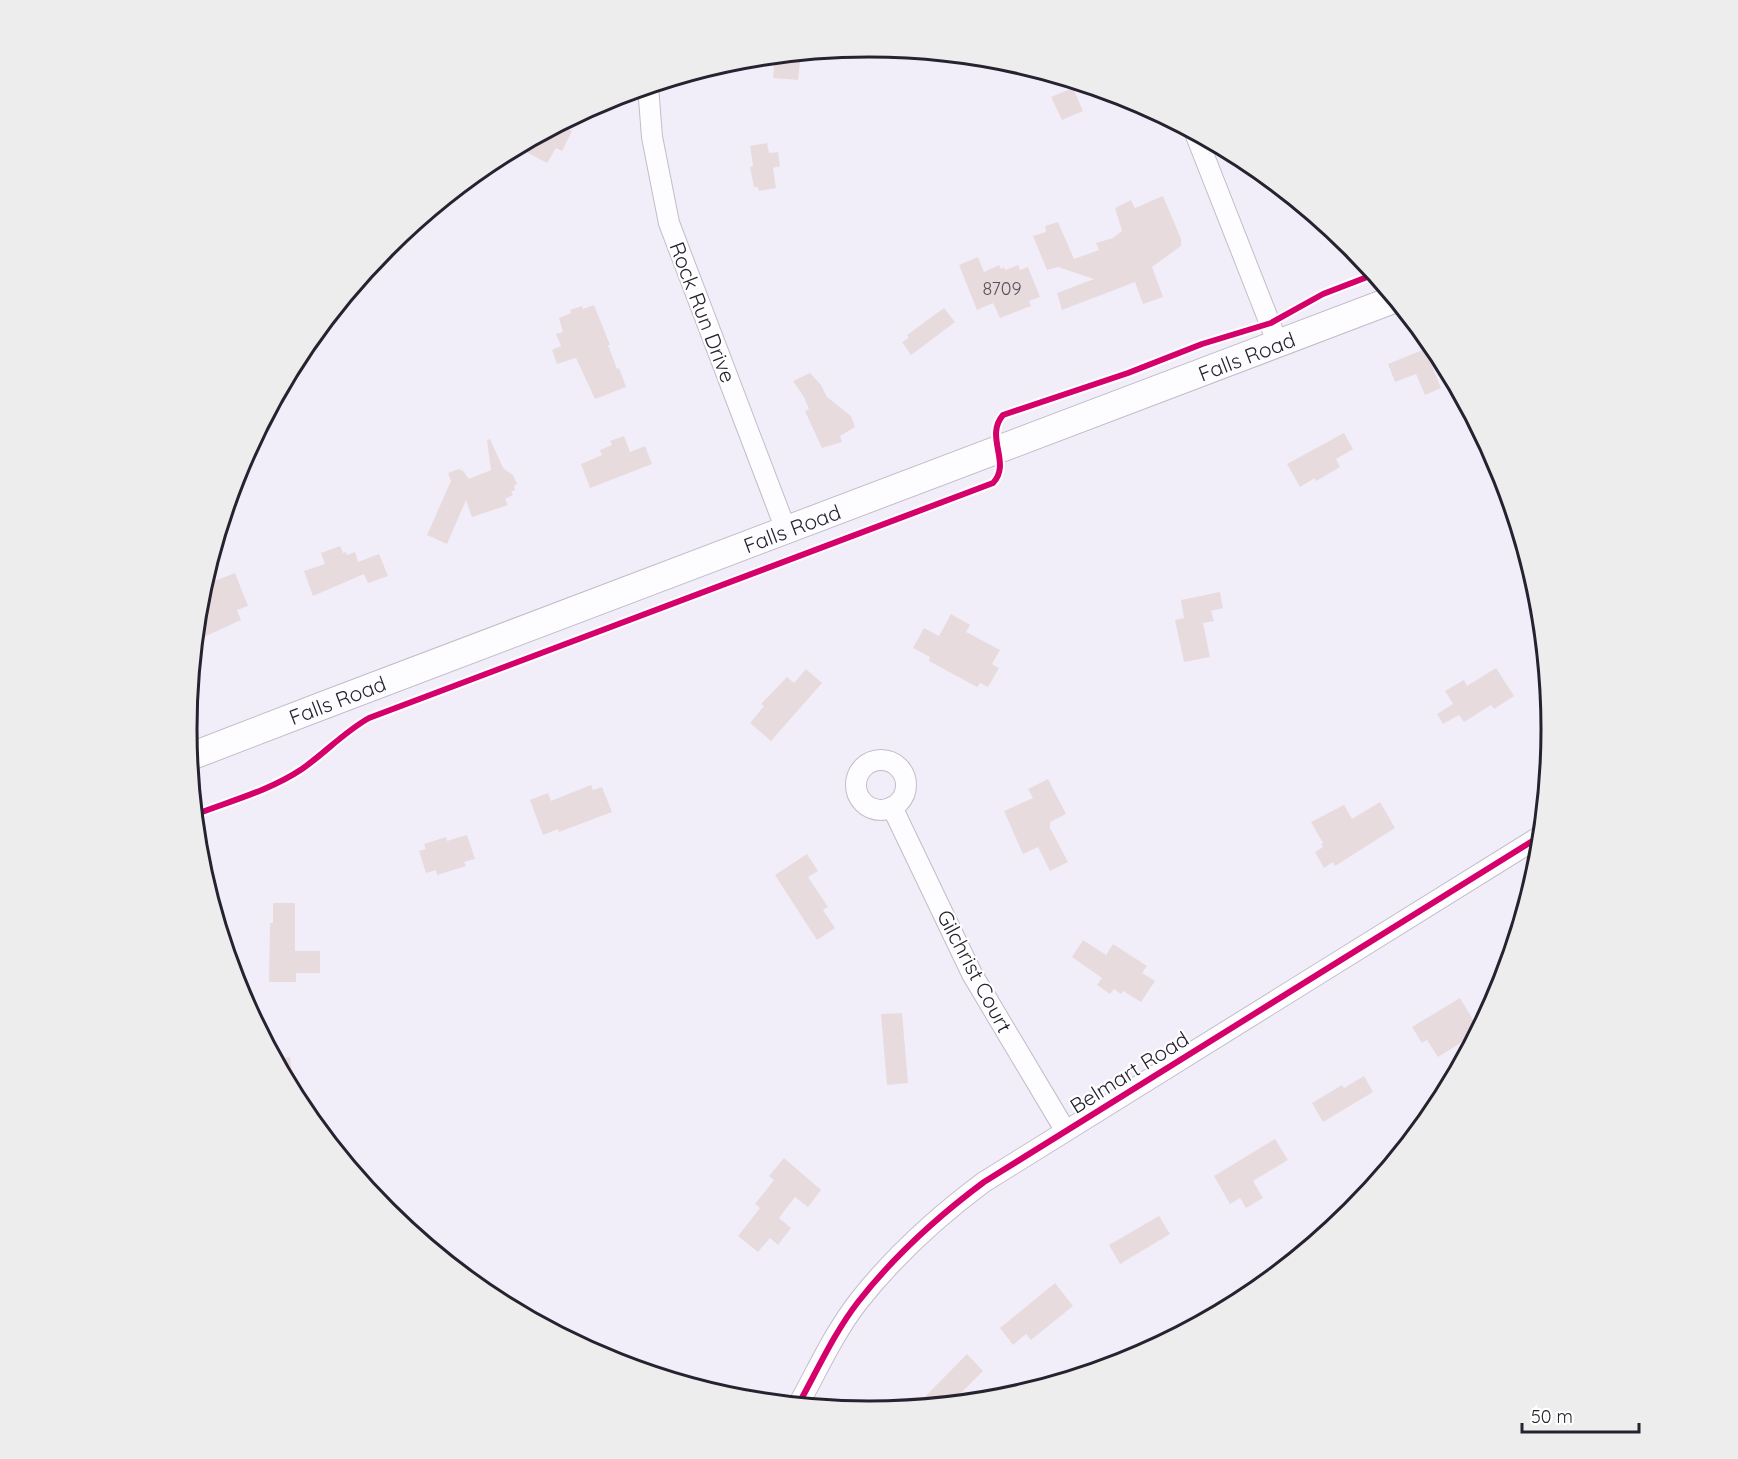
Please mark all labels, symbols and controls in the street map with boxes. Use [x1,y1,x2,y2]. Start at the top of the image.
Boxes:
street label: Rock Run Drive [664,238,742,386]
house number: 8709 [982,277,1022,300]
street label: Falls Road [1195,326,1299,387]
street label: Falls Road [740,498,844,558]
street label: Falls Road [285,670,390,730]
street label: Gilchrist Court [932,905,1018,1037]
street label: Belmart Road [1065,1025,1193,1119]
scale bar [1522,1396,1639,1434]
text: 50 m [1531,1405,1573,1428]

